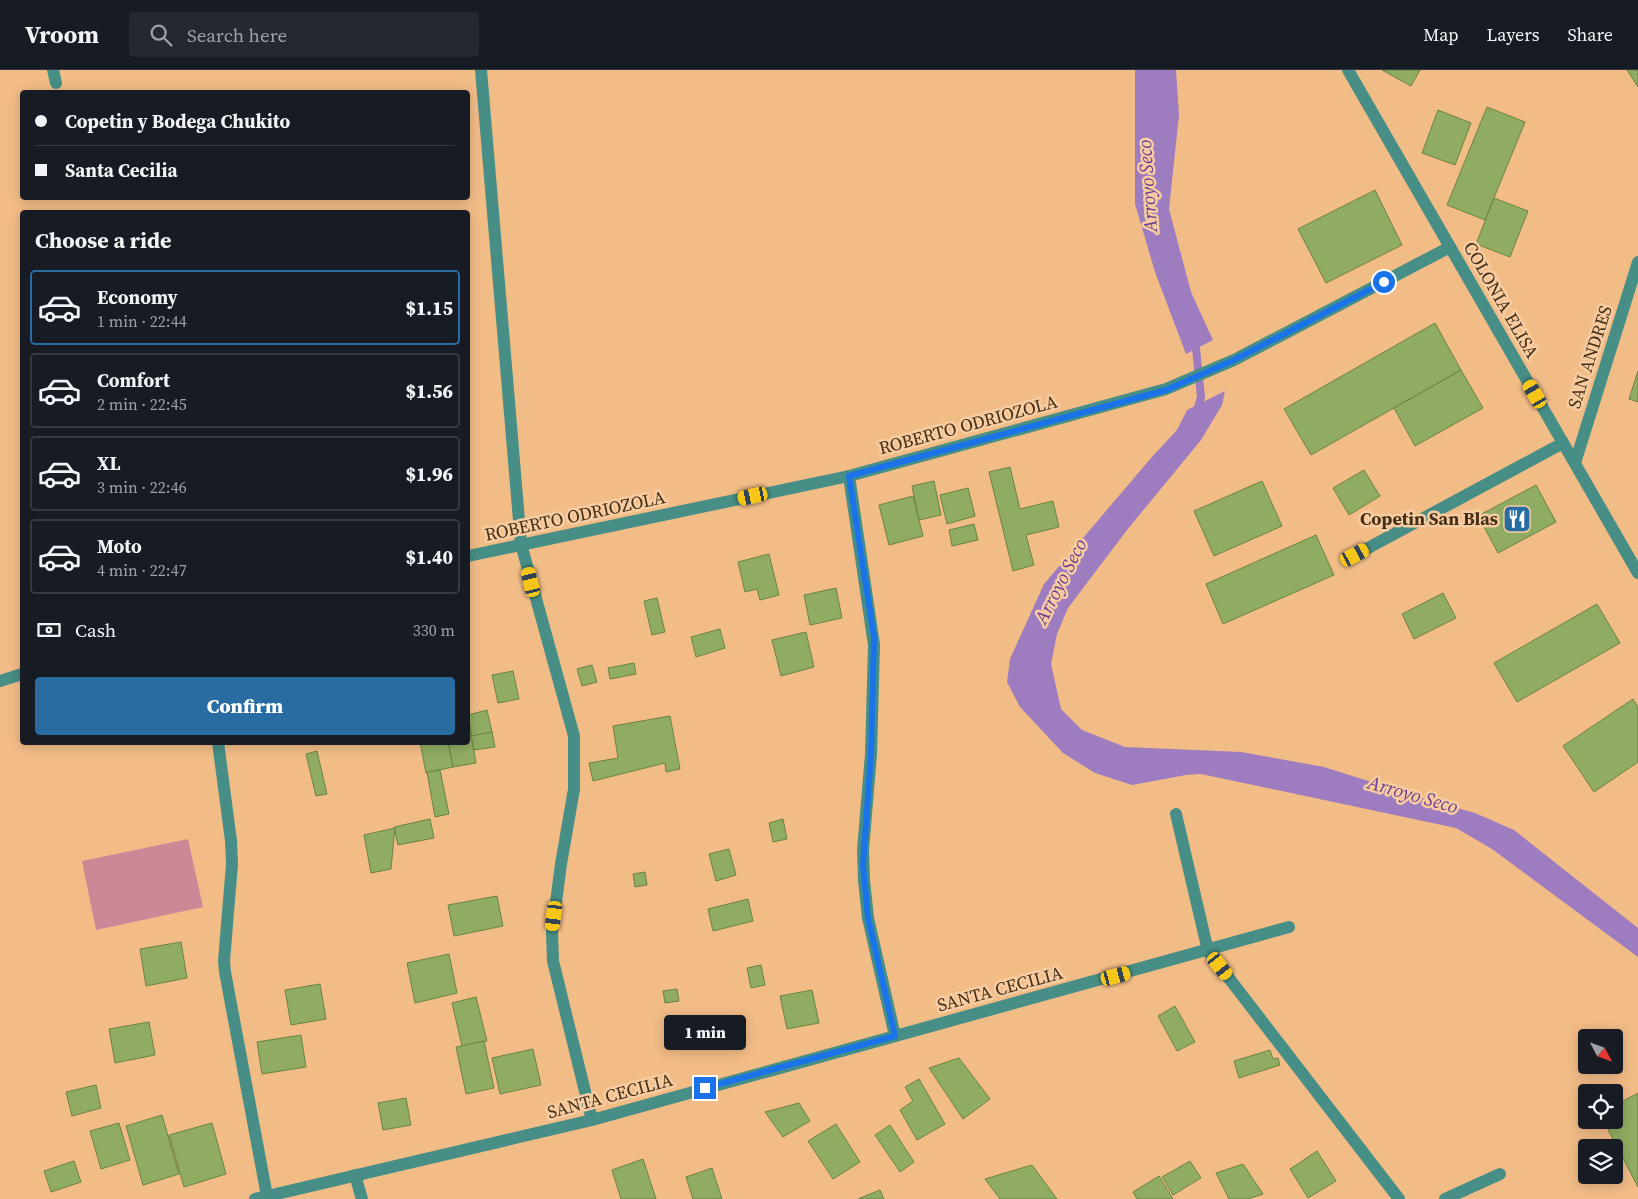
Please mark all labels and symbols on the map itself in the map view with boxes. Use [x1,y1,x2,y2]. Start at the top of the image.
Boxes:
water label: Arroyo Seco [1131,139,1163,234]
street label: COLONIA ELISA [1458,237,1545,363]
route start [1373,271,1395,293]
street label: SAN ANDRES [1561,302,1618,412]
car [1521,377,1548,411]
street label: ROBERTO ODRIOZOLA [876,389,1060,460]
street label: ROBERTO ODRIOZOLA [482,484,668,547]
car [736,486,769,506]
restaurant icon: Copetin San Blas [1502,504,1532,534]
place label: Copetin San Blas [1360,506,1498,531]
water label: Arroyo Seco [1027,534,1093,629]
car [1338,541,1371,569]
car [520,566,541,598]
water label: Arroyo Seco [1364,768,1461,819]
car [544,900,563,932]
car [1204,950,1235,982]
street label: SANTA CECILIA [934,960,1065,1017]
car [1099,965,1132,987]
callout: 1 min [664,1016,746,1050]
north arrow [1578,1029,1622,1074]
street label: SANTA CECILIA [544,1067,675,1124]
route end [694,1077,716,1099]

